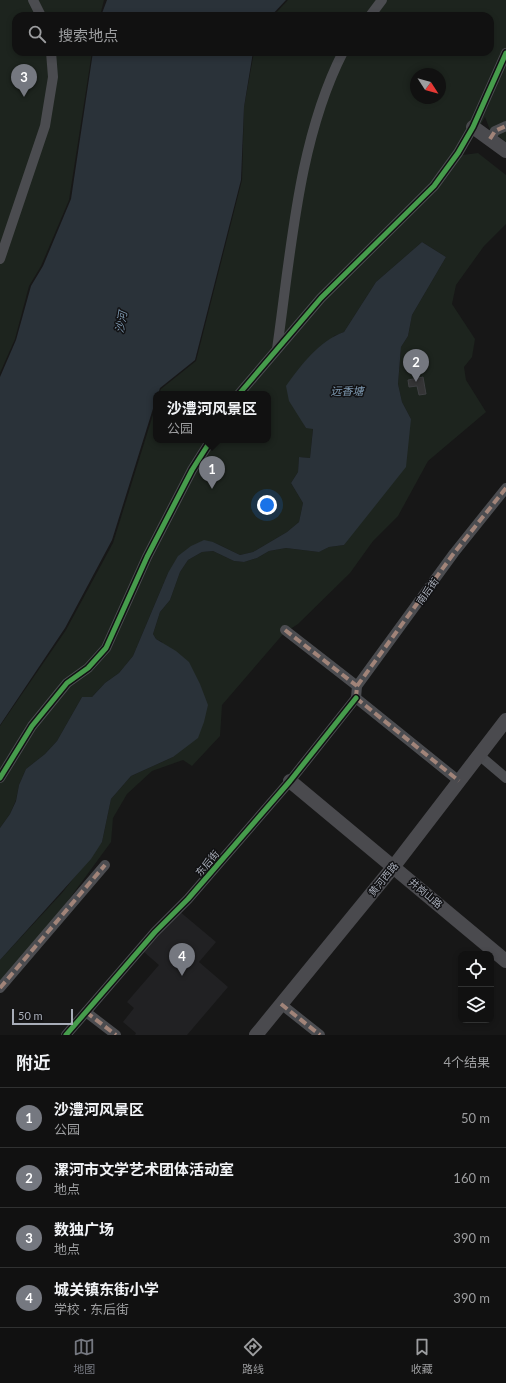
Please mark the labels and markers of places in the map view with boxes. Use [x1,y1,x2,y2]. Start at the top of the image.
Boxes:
pin: 3 [11,64,37,97]
pin: 2 [403,349,429,382]
pin: 1 [199,456,225,489]
pin: 4 [169,943,195,976]

